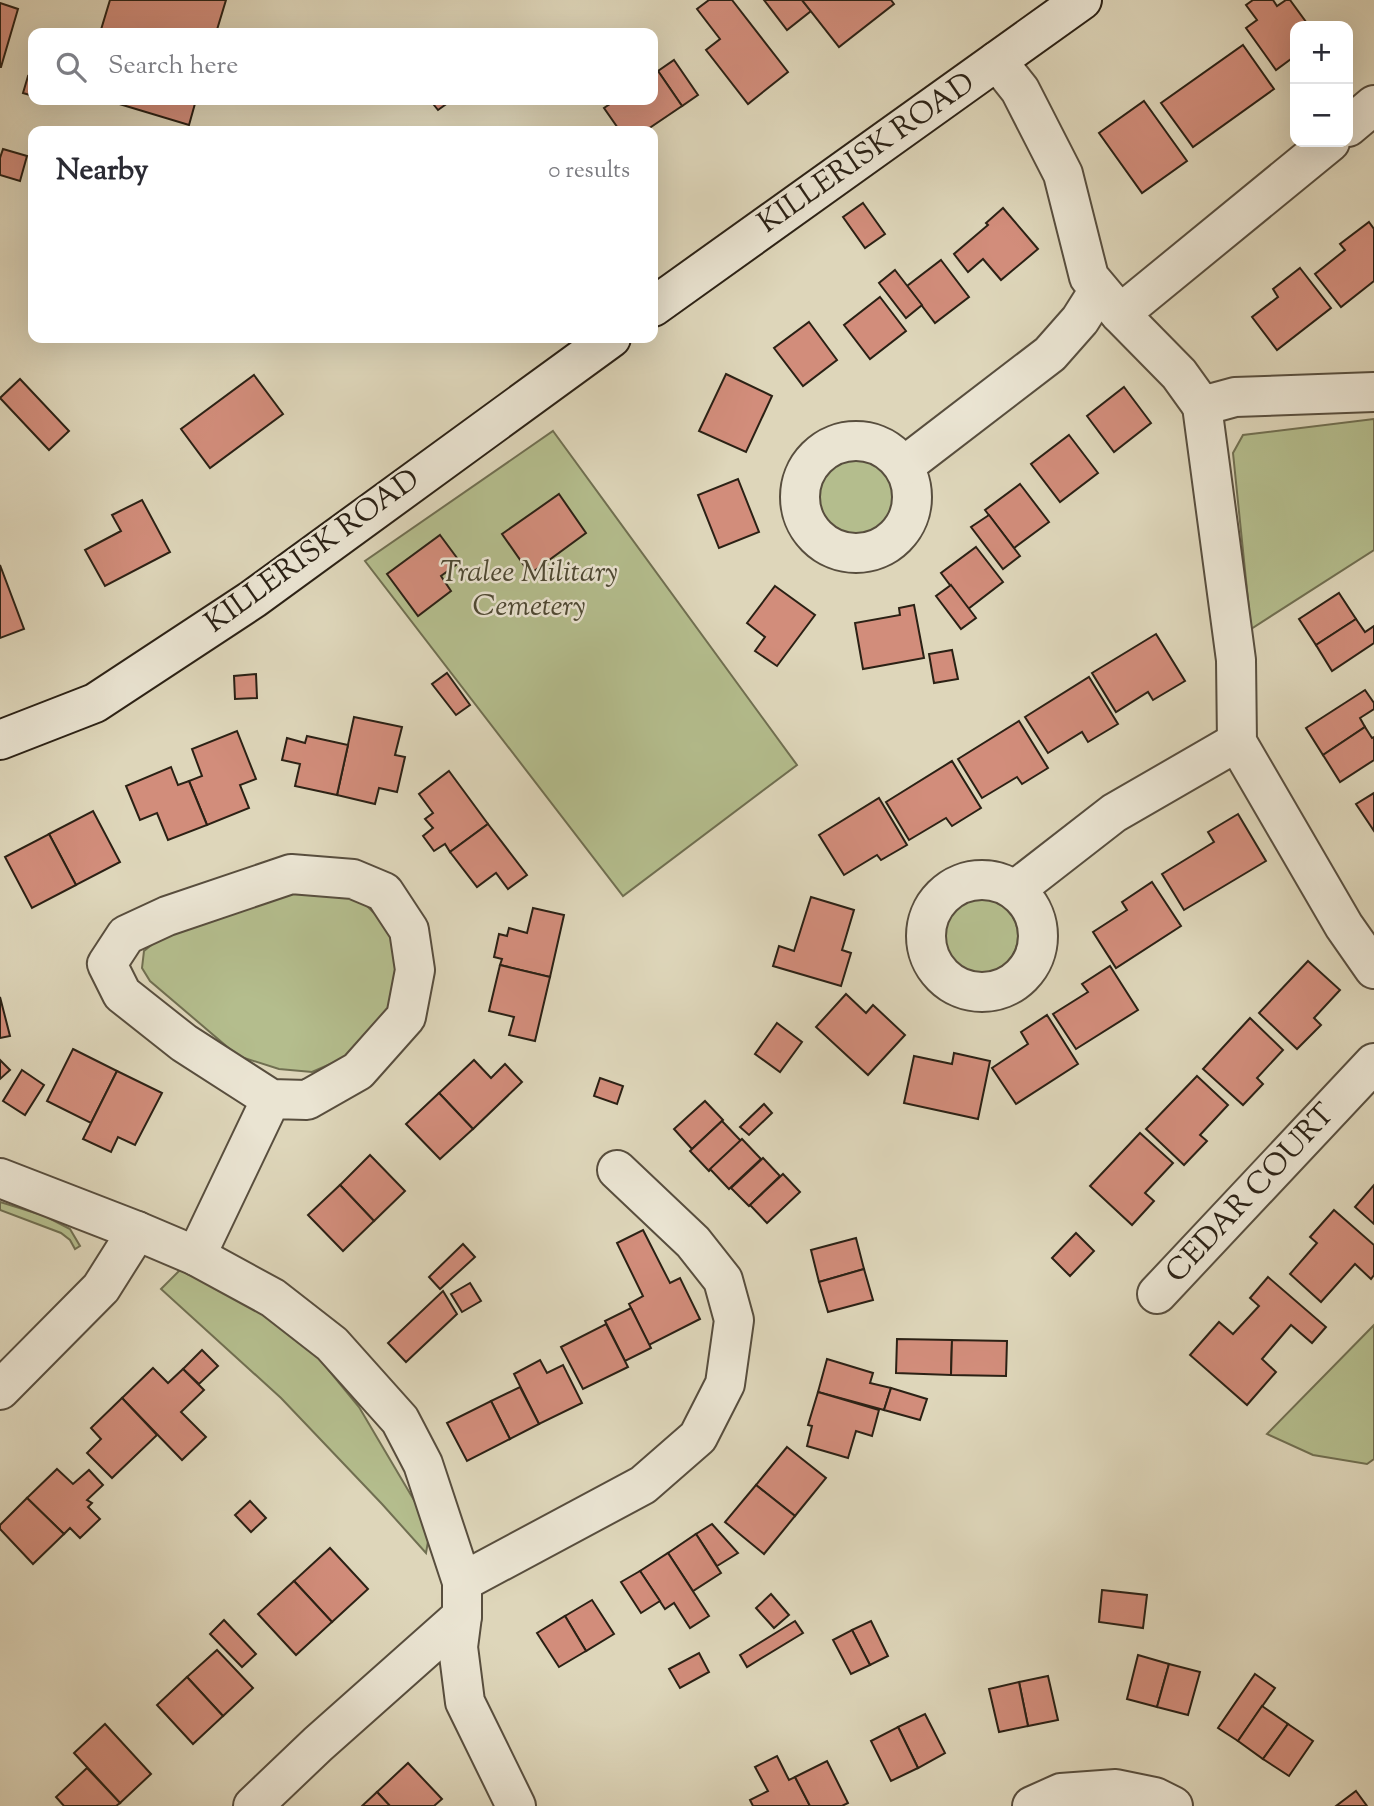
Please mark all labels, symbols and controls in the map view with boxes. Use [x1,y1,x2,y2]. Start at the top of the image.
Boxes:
map controls [1290,21,1353,147]
button: + [1290,21,1353,84]
search box [28,28,658,105]
icon: search [52,48,90,86]
text: Search here [108,48,238,85]
street label: KILLERISK ROAD [750,63,984,245]
button: − [1290,84,1353,147]
text: Nearby [56,150,148,193]
text: 0 results [548,155,630,188]
street label: KILLERISK ROAD [197,459,429,645]
park label: Tralee Military Cemetery [440,552,618,629]
street label: CEDAR COURT [1156,1095,1346,1293]

